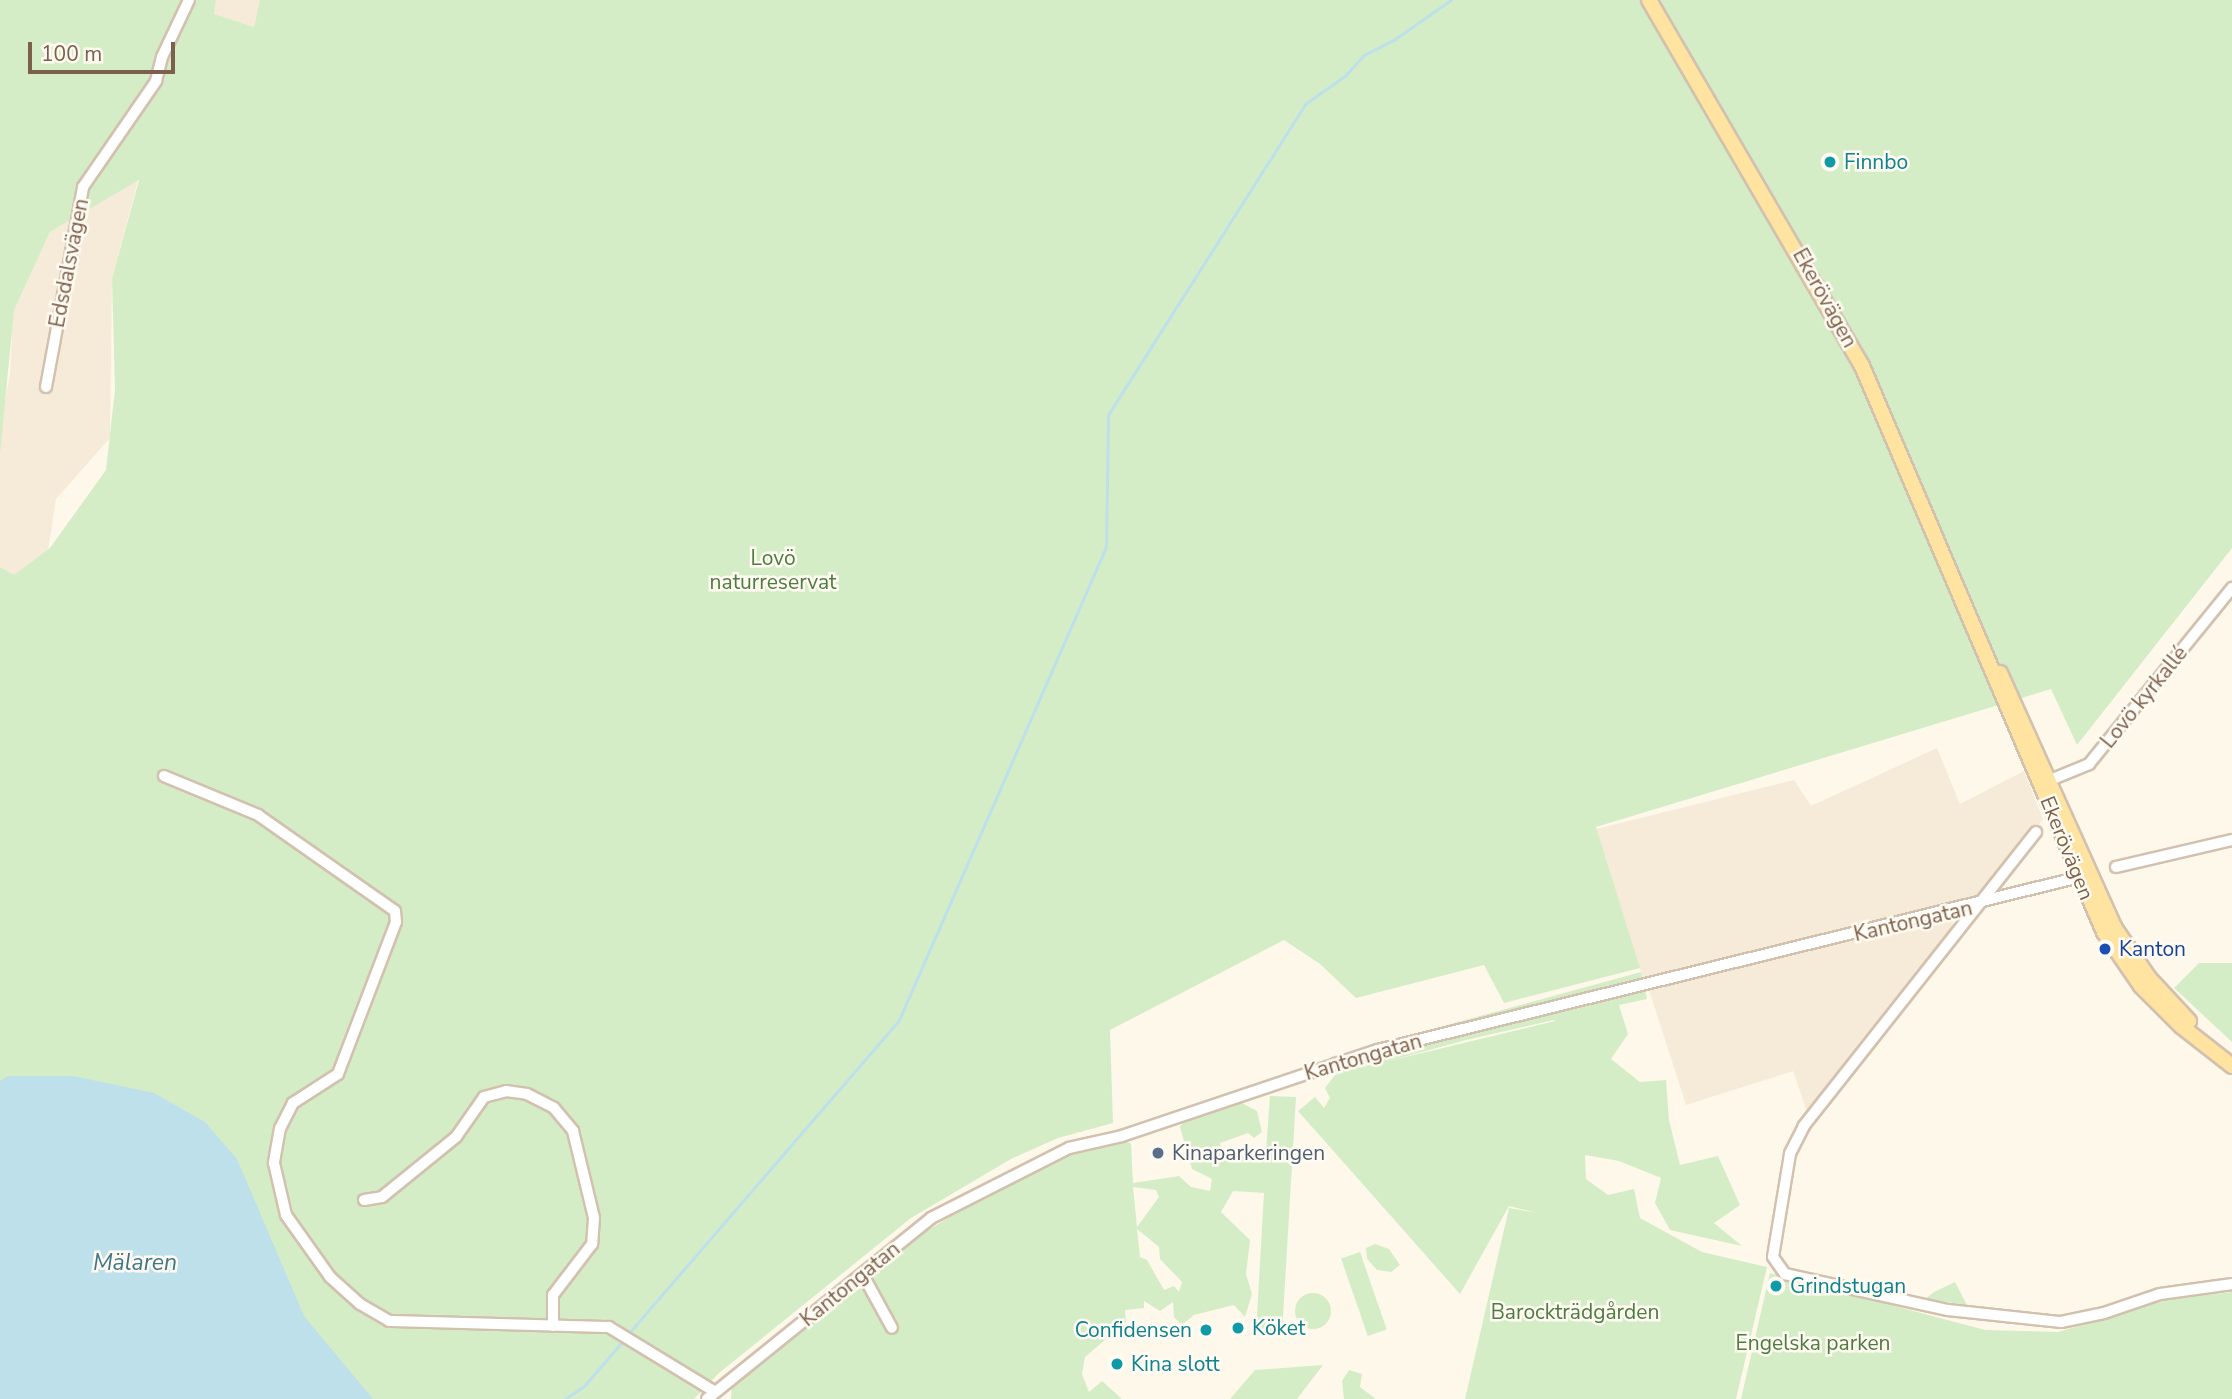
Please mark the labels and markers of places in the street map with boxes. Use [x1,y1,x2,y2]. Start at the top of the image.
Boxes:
place label: Finnbo [1844,149,1908,175]
marker: Finnbo [1822,154,1838,170]
place label: Kanton [2119,936,2186,962]
marker: Kanton [2097,941,2113,957]
place label: Kinaparkeringen [1172,1140,1325,1166]
marker: Kinaparkeringen [1150,1145,1166,1161]
place label: Grindstugan [1790,1273,1906,1299]
marker: Grindstugan [1768,1278,1784,1294]
place label: Köket [1252,1315,1305,1341]
place label: Confidensen [1075,1317,1192,1343]
marker: Köket [1230,1320,1246,1336]
marker: Confidensen [1198,1322,1214,1338]
place label: Kina slott [1131,1351,1220,1377]
marker: Kina slott [1109,1356,1125,1372]

